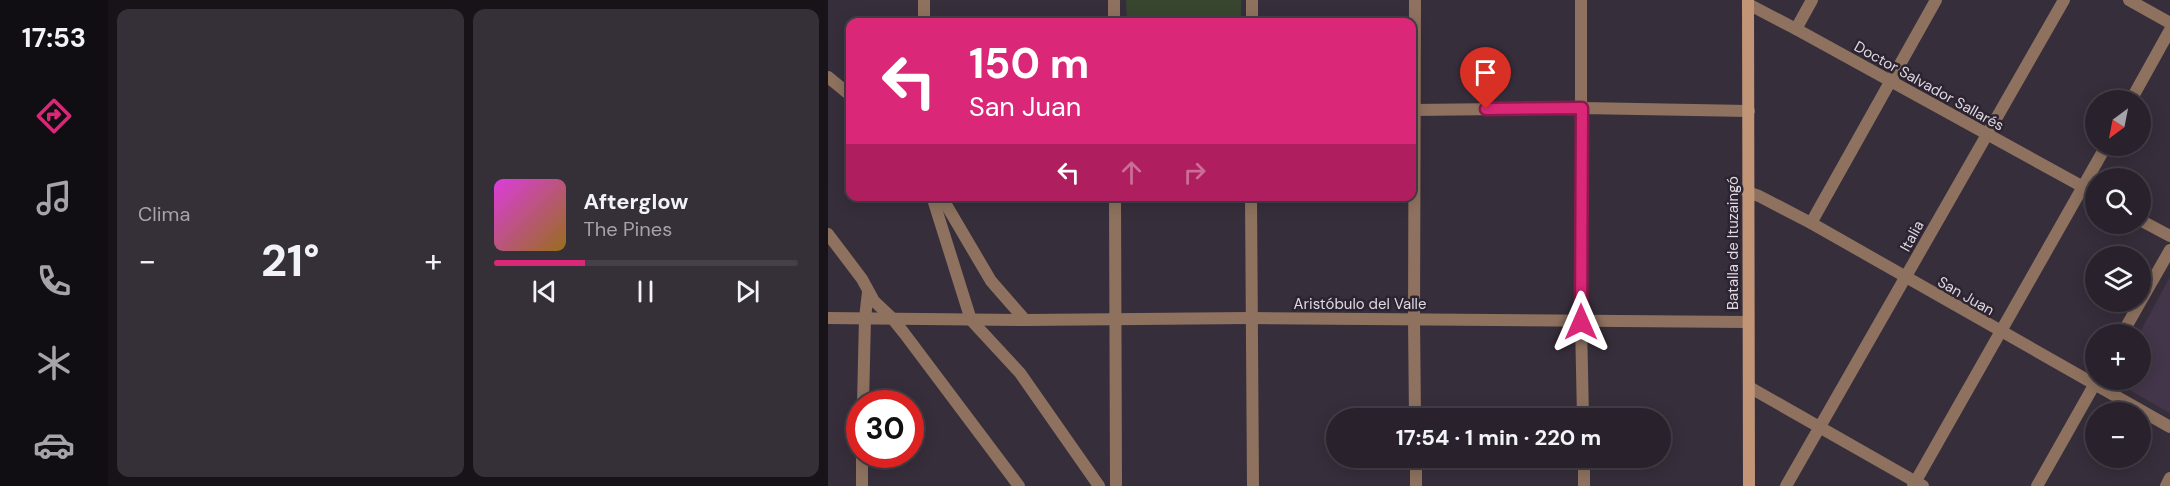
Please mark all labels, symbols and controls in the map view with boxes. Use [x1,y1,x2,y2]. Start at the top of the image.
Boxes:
text: 17:53 [22,20,86,55]
text: 150 m [969,36,1089,91]
street label: Doctor Salvador Sallarés [1850,36,2008,136]
icon: left [870,42,948,120]
pin [1460,47,1511,109]
icon: arrive [1469,56,1502,89]
text: San Juan [969,89,1081,124]
north arrow [2085,90,2151,156]
map controls [2085,90,2151,468]
icon: directions [33,95,75,137]
icon: left [1052,156,1085,189]
icon: ahead [1115,156,1148,189]
icon: right [1178,156,1211,189]
button: search [2085,168,2151,234]
street label: Batalla de Ituzaingó [1723,176,1743,310]
icon: music [33,177,75,219]
text: Afterglow [584,187,688,216]
text: Clima [138,201,190,227]
text: The Pines [584,216,672,242]
street label: Italia [1895,217,1929,255]
text: 21° [261,231,320,290]
text: − [138,239,156,282]
text: + [424,239,443,282]
button: layers [2085,246,2151,312]
icon: phone [33,260,75,302]
street label: San Juan [1934,272,1998,320]
icon: previous [528,275,561,308]
icon: pause [629,275,662,308]
icon: next [731,275,764,308]
position arrow [1549,290,1613,354]
street label: Aristóbulo del Valle [1294,294,1426,314]
button: + [2085,324,2151,390]
icon: climate [33,342,75,384]
speed limit sign: 30 [846,390,924,468]
button: − [2085,402,2151,468]
text: 17:54 · 1 min · 220 m [1396,423,1601,452]
icon: car [33,424,75,466]

